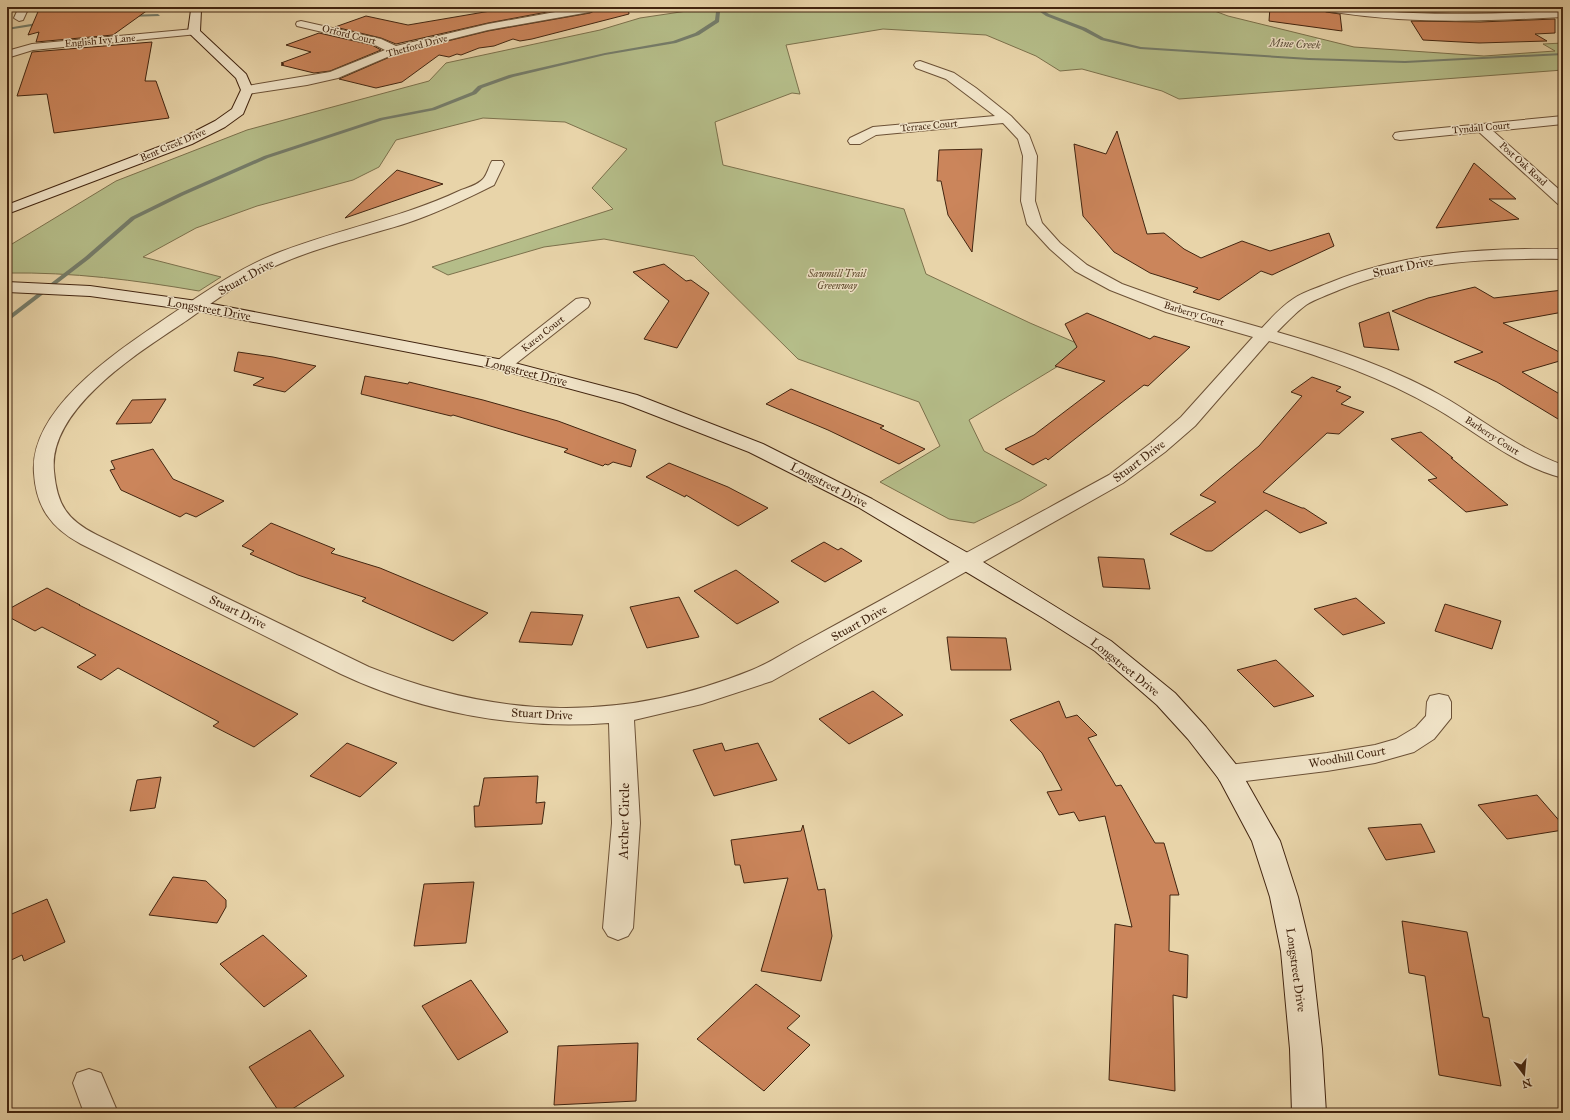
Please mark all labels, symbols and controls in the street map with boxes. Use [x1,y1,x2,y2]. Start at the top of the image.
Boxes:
street label: Orford Court [321,23,378,48]
street label: English Ivy Lane [64,32,136,50]
street label: Thetford Drive [385,32,449,60]
water label: Mine Creek [1268,36,1321,52]
street label: Terrace Court [900,117,958,134]
street label: Tyndall Court [1451,119,1511,137]
street label: Bent Creek Drive [138,126,208,164]
street label: Post Oak Road [1497,139,1549,189]
street label: Stuart Drive [1371,254,1435,280]
street label: Stuart Drive [216,256,276,298]
park label: Sawmill Trail Greenway [807,268,867,292]
street label: Longstreet Drive [166,295,252,324]
street label: Barberry Court [1162,299,1226,329]
street label: Karen Court [519,313,567,355]
street label: Longstreet Drive [483,355,569,390]
street label: Barberry Court [1463,414,1522,458]
street label: Stuart Drive [1110,437,1168,485]
street label: Longstreet Drive [788,460,870,511]
street label: Stuart Drive [207,592,269,632]
street label: Stuart Drive [829,602,889,644]
street label: Longstreet Drive [1087,635,1162,700]
street label: Stuart Drive [511,705,573,723]
street label: Woodhill Court [1308,743,1387,771]
street label: Archer Circle [615,782,633,860]
street label: Longstreet Drive [1282,927,1309,1013]
north arrow [1504,1054,1544,1094]
text: N [1520,1076,1533,1091]

